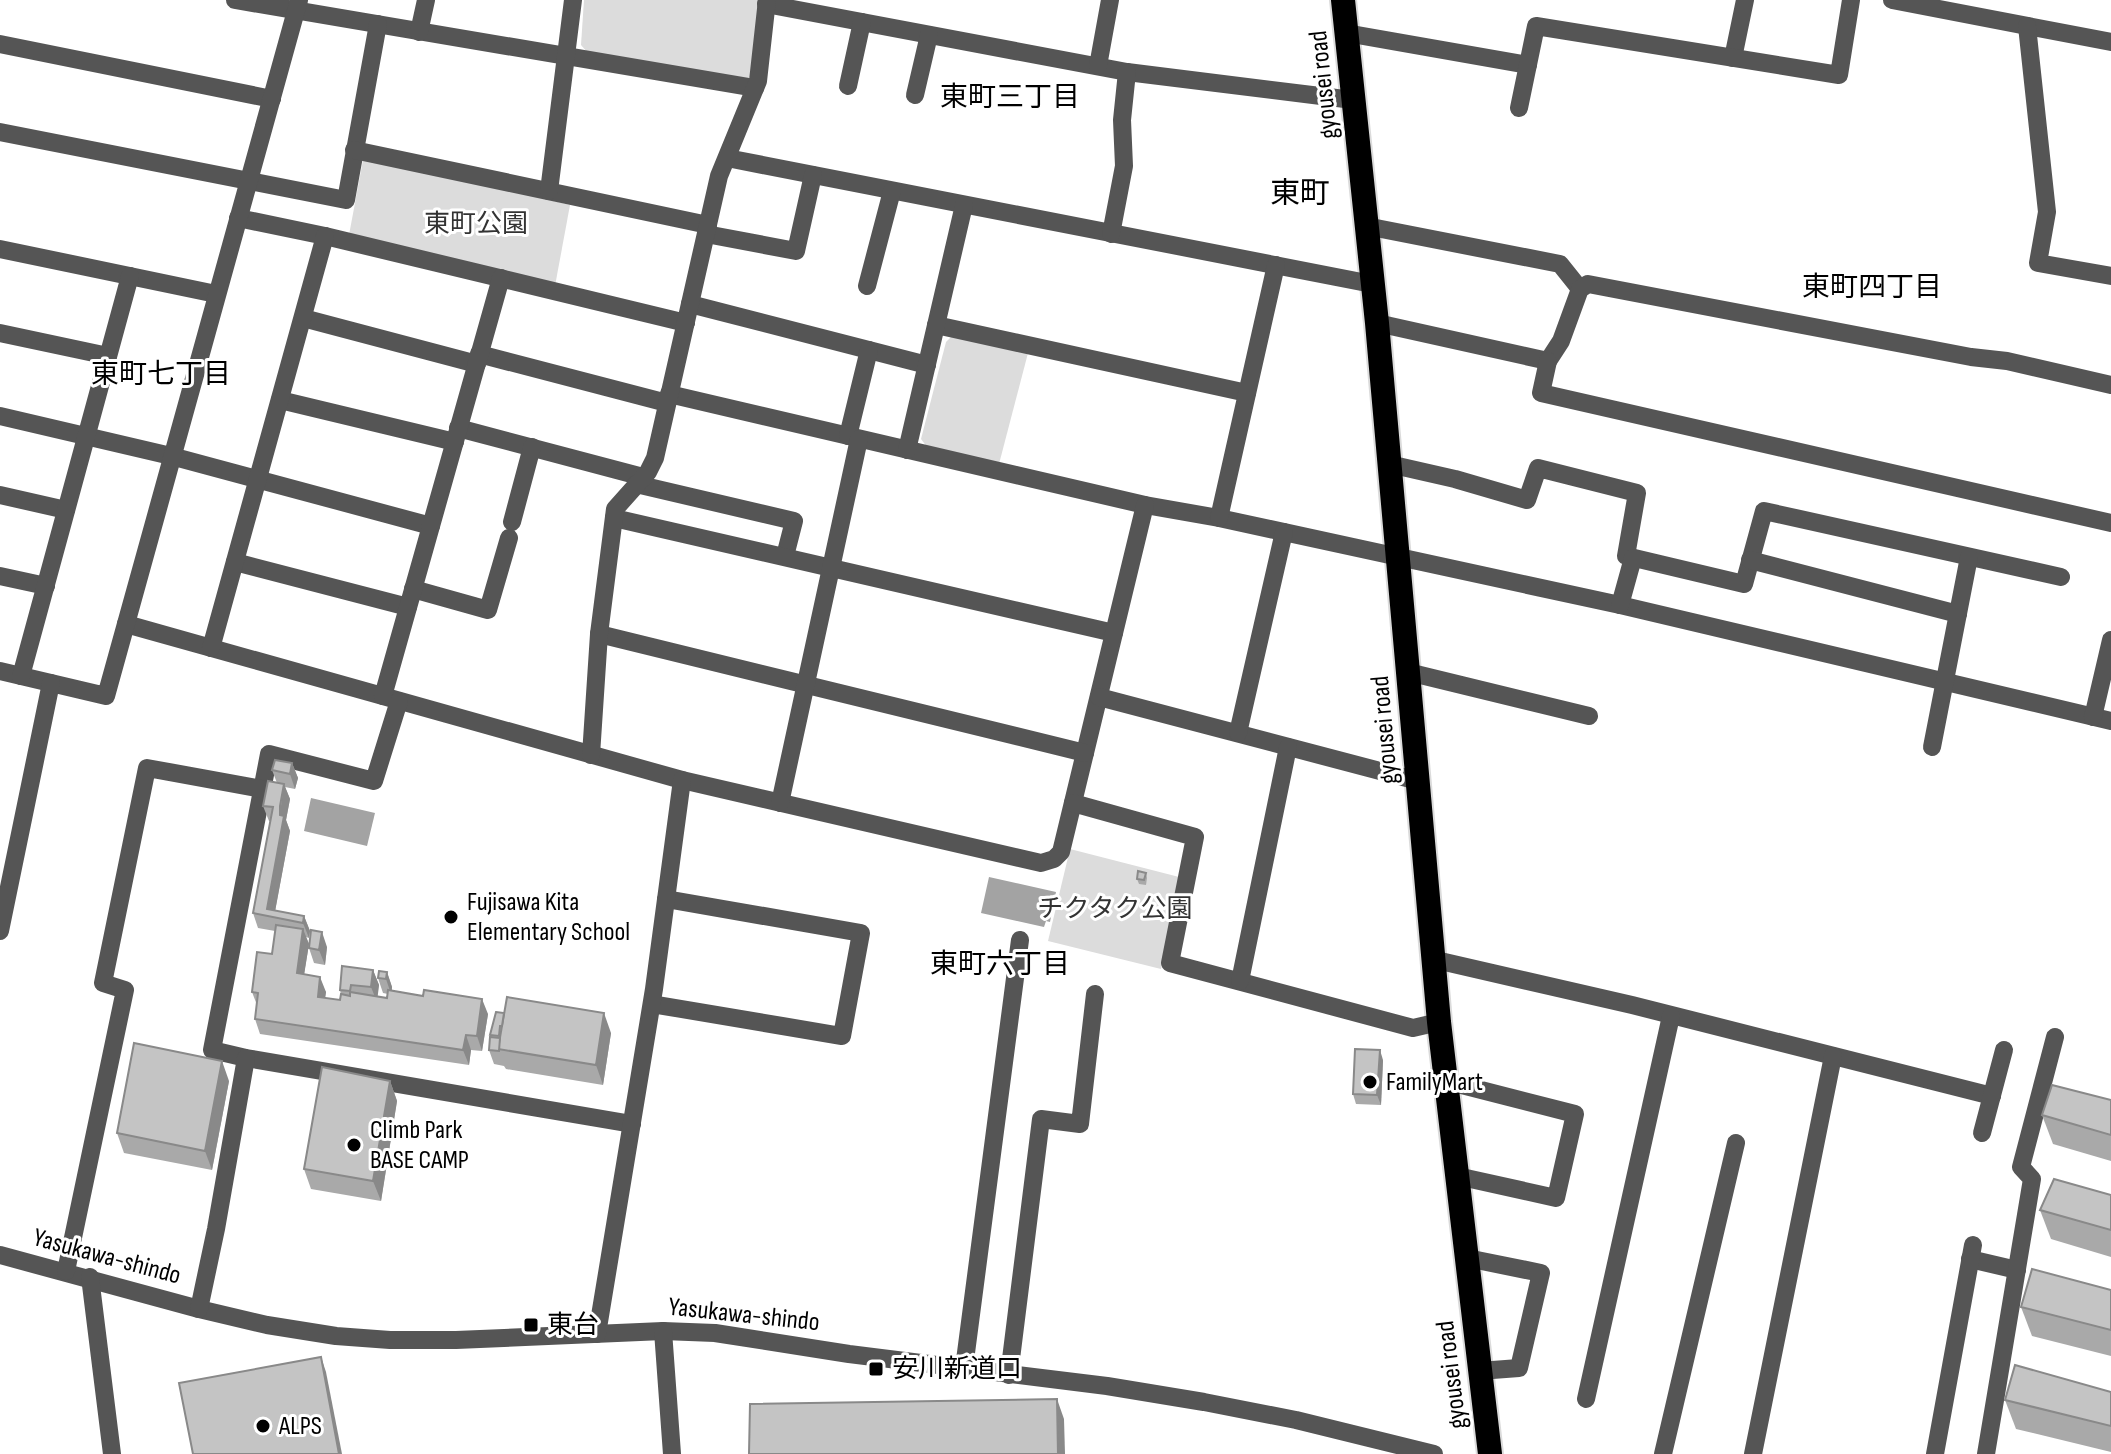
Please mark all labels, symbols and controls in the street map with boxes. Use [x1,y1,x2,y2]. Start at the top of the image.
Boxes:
street label: gyousei road [1303,29,1345,141]
district label: 東町三丁目 [940,81,1080,114]
district label: 東町 [1270,176,1330,212]
park label: 東町公園 [424,209,528,240]
district label: 東町四丁目 [1802,271,1942,304]
district label: 東町七丁目 [91,358,231,391]
street label: gyousei road [1365,674,1405,786]
place label: Fujisawa Kita Elementary School [467,887,630,948]
park label: チクタク公園 [1038,894,1192,925]
marker: Fujisawa Kita Elementary School [442,908,460,926]
district label: 東町六丁目 [930,948,1070,981]
place label: FamilyMart [1386,1067,1483,1098]
marker: FamilyMart [1361,1073,1379,1091]
place label: Climb Park BASE CAMP [370,1115,469,1176]
marker: Climb Park BASE CAMP [345,1136,363,1154]
street label: Yasukawa-shindo [30,1222,184,1292]
street label: Yasukawa-shindo [667,1292,821,1338]
place label: 東台 [547,1310,599,1341]
marker: 東台 [522,1316,540,1334]
street label: gyousei road [1430,1319,1474,1431]
place label: 安川新道口 [892,1354,1022,1385]
marker: 安川新道口 [867,1360,885,1378]
place label: ALPS [278,1411,322,1442]
marker: ALPS [254,1417,272,1435]

